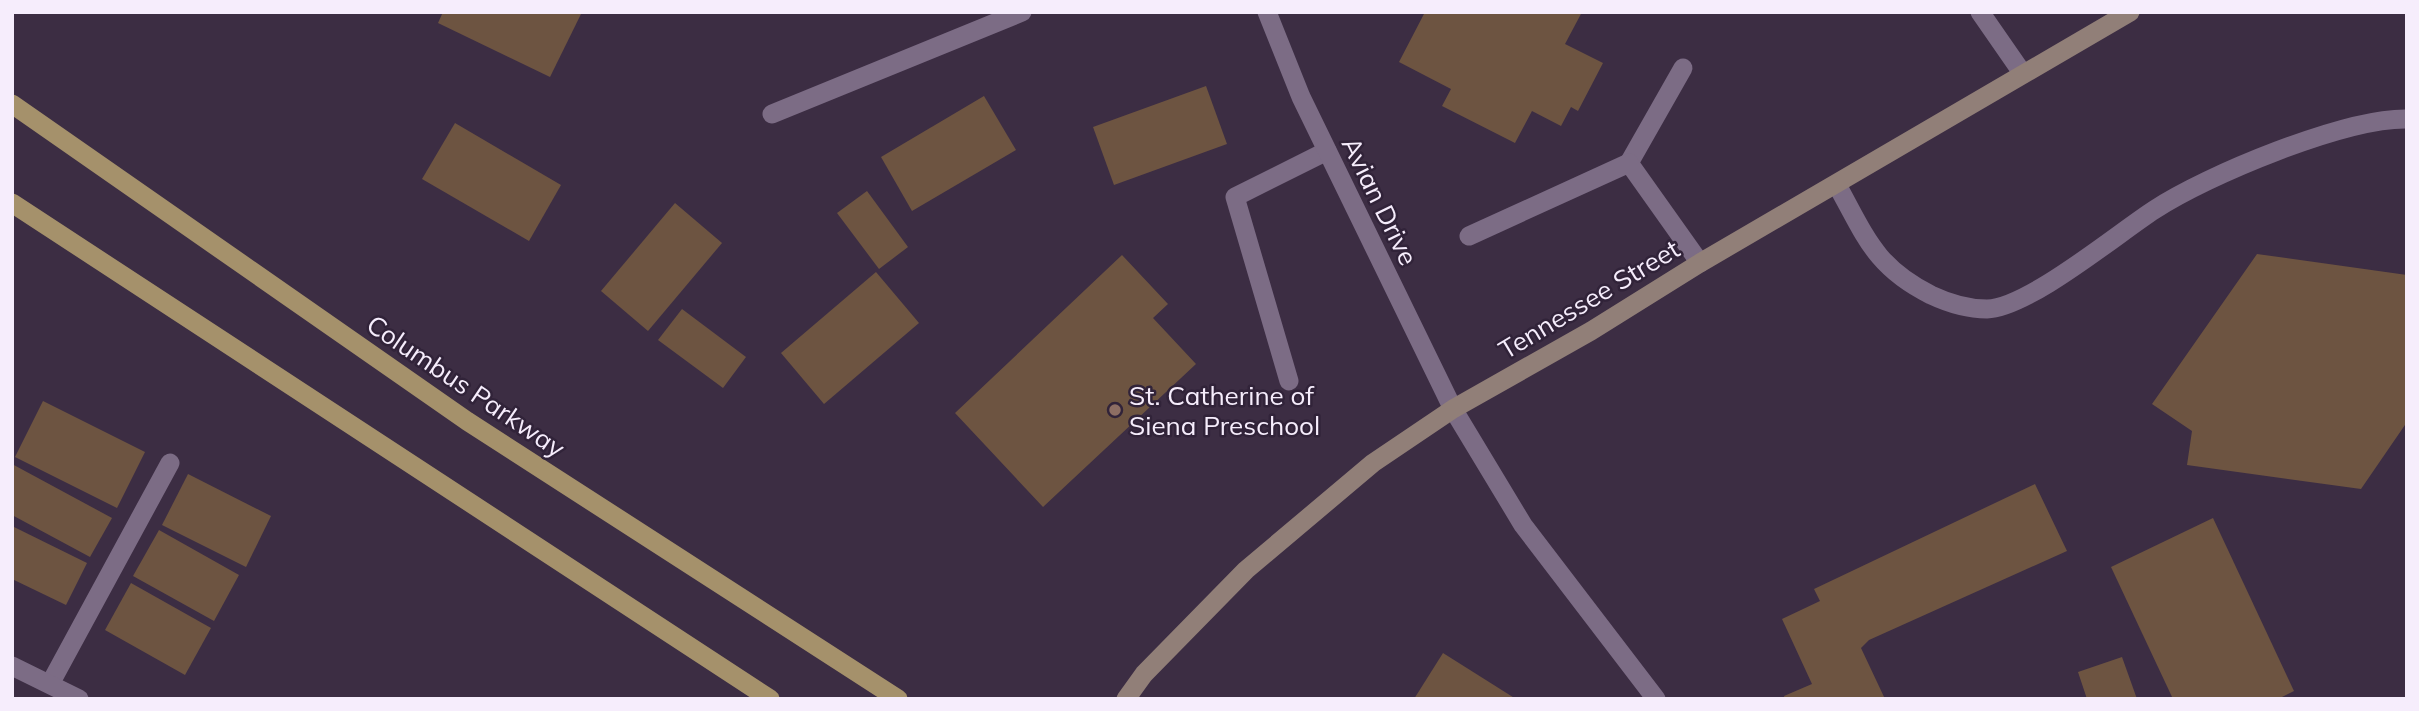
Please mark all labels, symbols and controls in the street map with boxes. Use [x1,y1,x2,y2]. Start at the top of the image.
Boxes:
street label: Avian Drive [1335,131,1425,271]
street label: Tennessee Street [1493,232,1685,366]
street label: Columbus Parkway [361,307,572,465]
place label: St. Catherine of Siena Preschool [1129,379,1320,442]
marker: St. Catherine of Siena Preschool [1107,402,1123,418]

